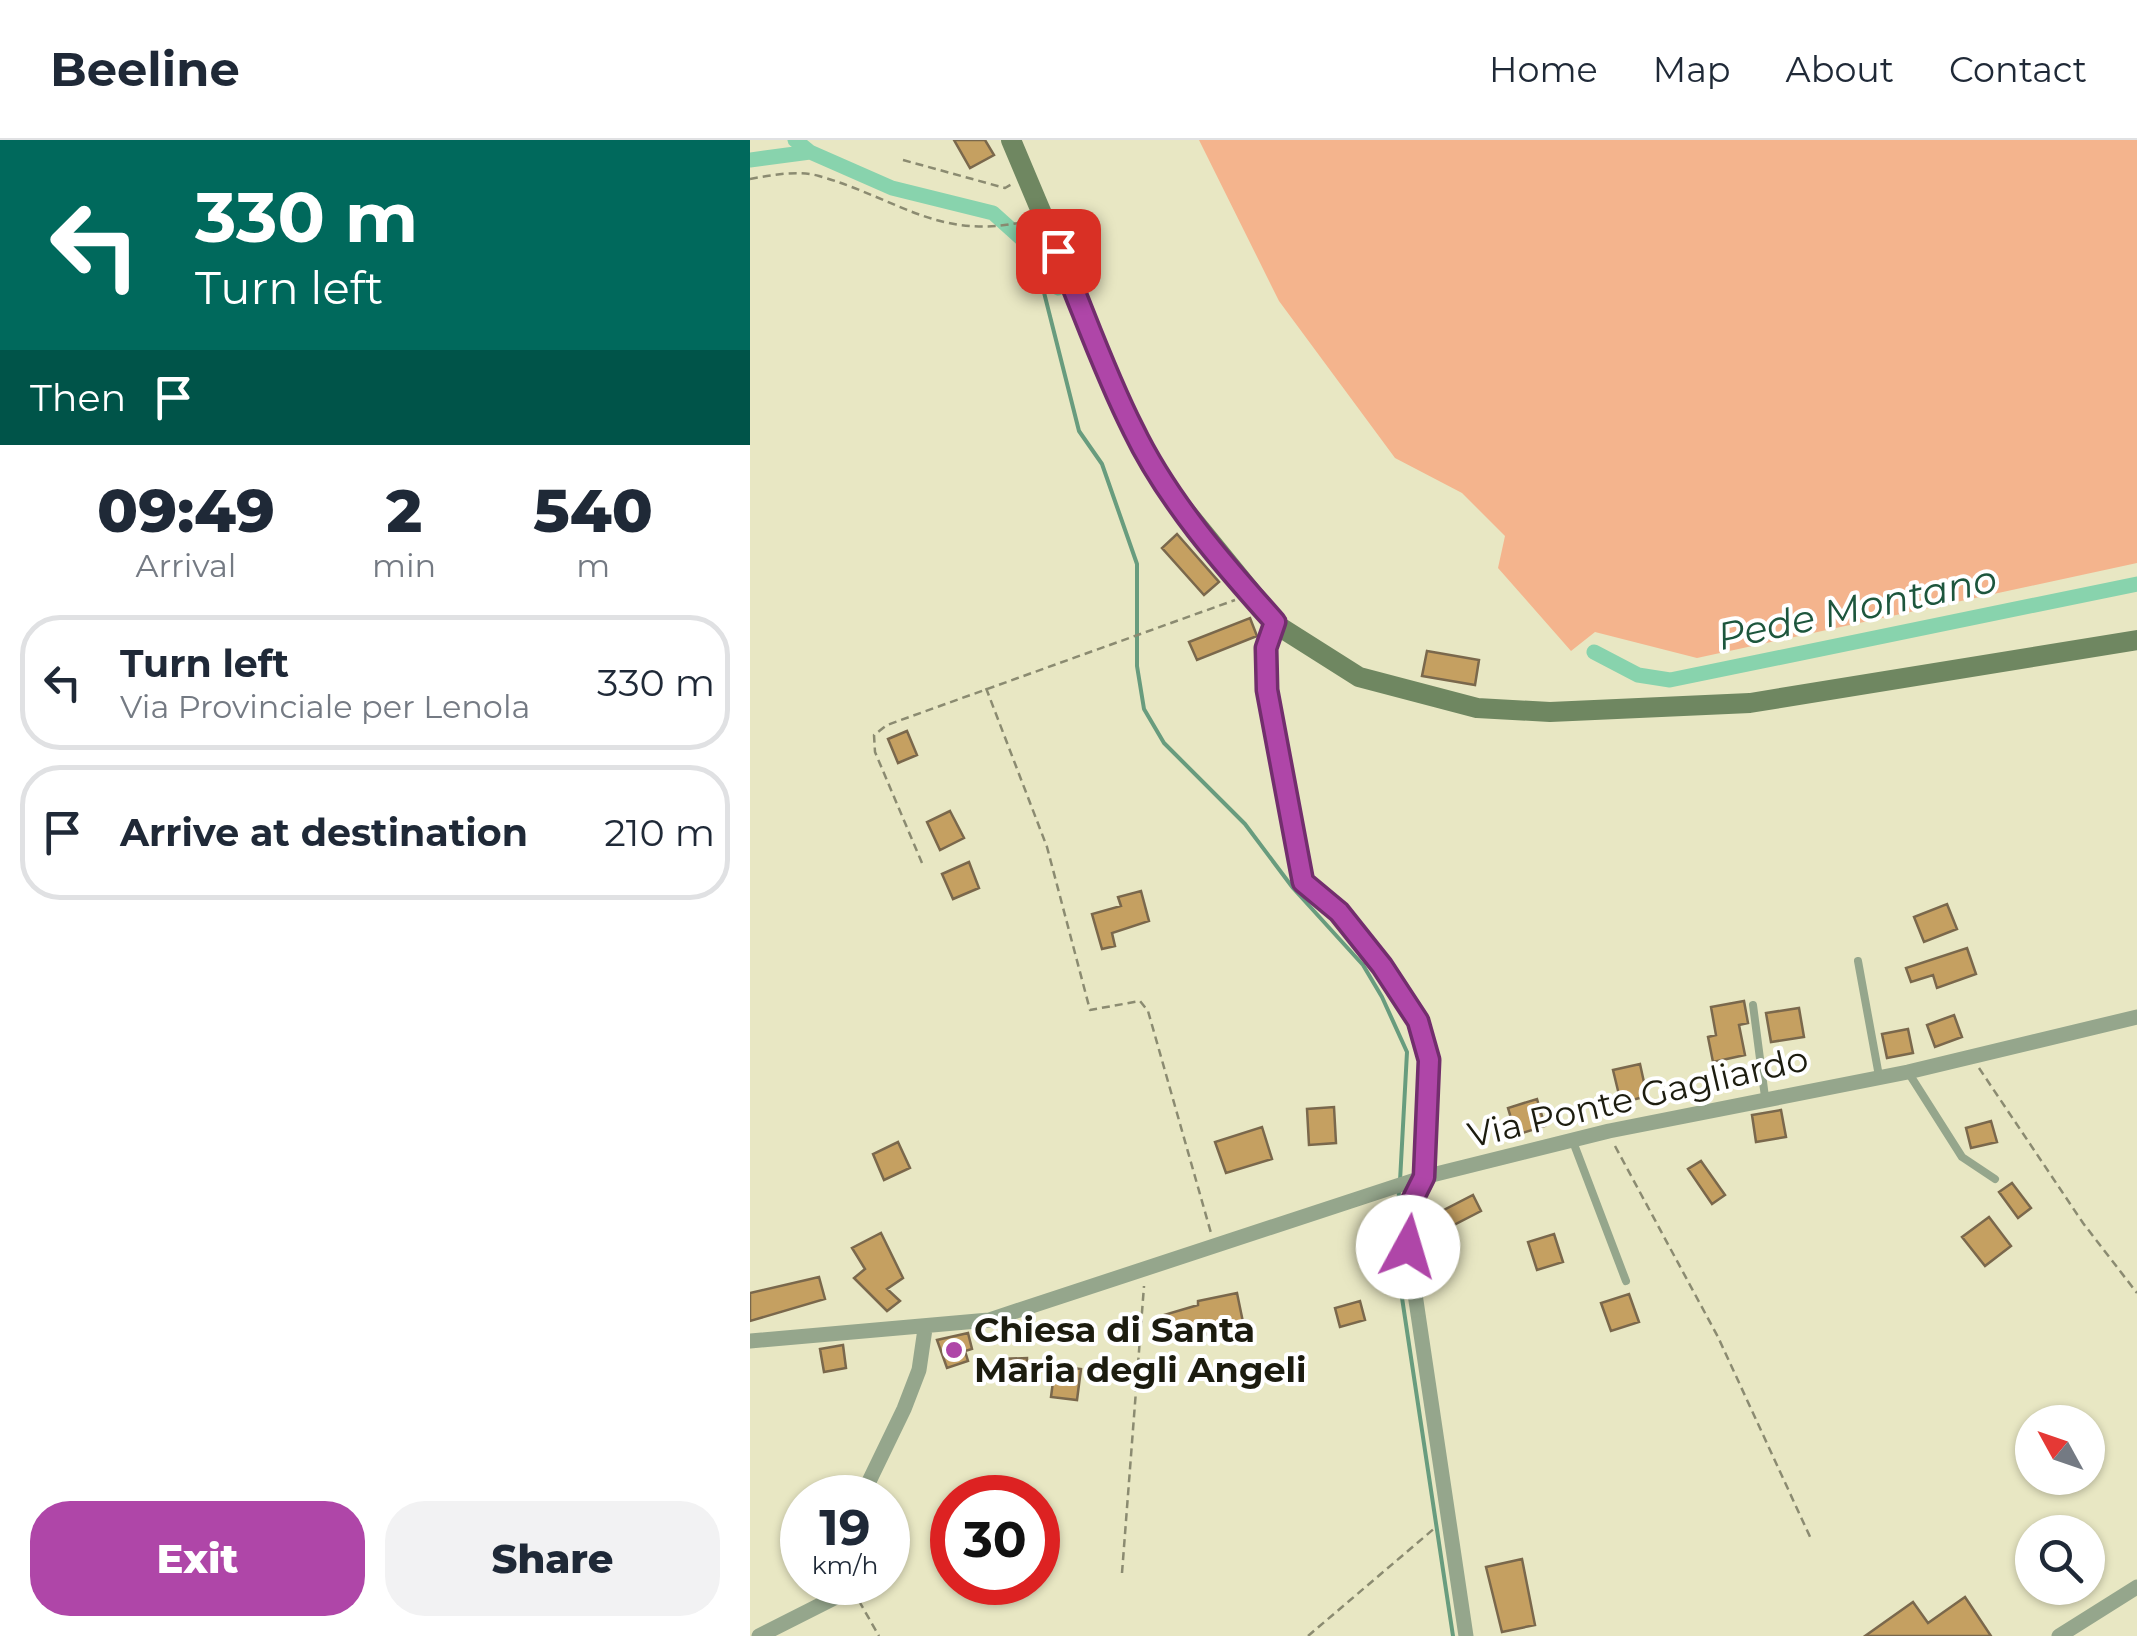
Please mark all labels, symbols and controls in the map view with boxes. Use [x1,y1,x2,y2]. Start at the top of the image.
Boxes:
text: Beeline [50,40,240,98]
text: Home [1489,48,1598,91]
text: Map [1653,48,1731,91]
text: About [1786,48,1894,91]
text: Contact [1949,48,2087,91]
text: 330 m [195,174,418,260]
icon: left [30,180,160,310]
pin [1016,209,1101,294]
icon: arrive [1031,224,1086,279]
text: Turn left [195,260,383,315]
icon: arrive [146,370,201,425]
text: Then [30,374,126,421]
text: 09:49 [97,474,275,547]
text: 2 [386,474,422,547]
text: 540 [533,474,653,547]
text: Arrival [136,546,236,585]
text: min [372,546,436,585]
text: m [576,546,610,585]
water label: Pede Montano [1713,555,2001,660]
text: Turn left [120,640,289,687]
icon: left [35,655,90,710]
text: 330 m [597,659,715,706]
text: Via Provinciale per Lenola [120,687,530,726]
icon: arrive [35,805,90,860]
text: Arrive at destination [120,809,528,856]
text: 210 m [604,809,715,856]
street label: Via Ponte Gagliardo [1464,1036,1812,1157]
position arrow [1356,1195,1460,1299]
place label: Chiesa di Santa Maria degli Angeli [974,1308,1307,1391]
marker: Chiesa di Santa Maria degli Angeli [943,1339,965,1361]
north arrow [2015,1405,2105,1495]
map controls [2015,1405,2105,1605]
speed limit sign: 30 [930,1475,1060,1605]
text: 19 [819,1497,871,1558]
button: Exit [30,1501,365,1616]
button: Share [385,1501,720,1616]
button: search [2015,1515,2105,1605]
text: km/h [812,1550,878,1580]

